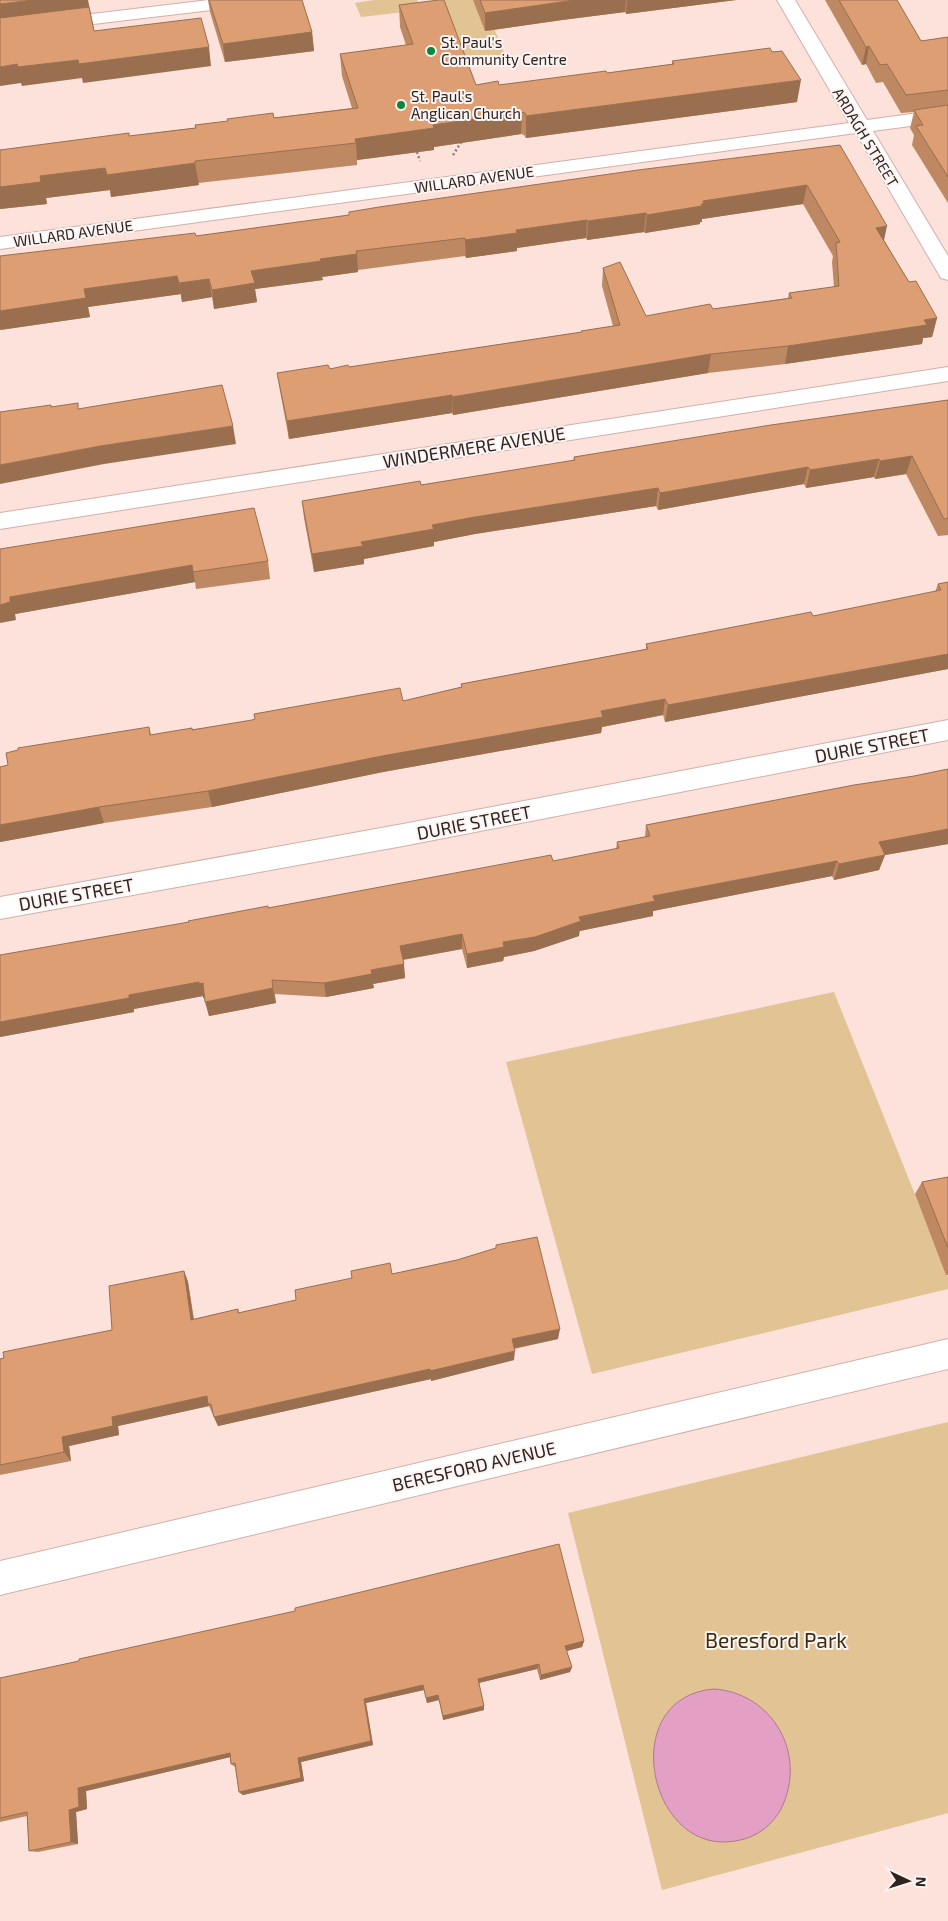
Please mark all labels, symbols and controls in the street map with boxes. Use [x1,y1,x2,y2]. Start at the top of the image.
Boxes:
place label: St. Paul's Community Centre [441,33,567,68]
marker: St. Paul's Community Centre [425,45,437,57]
street label: ARDAGH STREET [829,84,903,190]
place label: St. Paul's Anglican Church [411,87,521,122]
marker: St. Paul's Anglican Church [395,99,407,111]
street label: WILLARD AVENUE [413,162,535,196]
street label: WILLARD AVENUE [12,216,134,250]
street label: WINDERMERE AVENUE [381,422,567,472]
street label: DURIE STREET [813,723,932,767]
street label: DURIE STREET [415,800,534,844]
street label: DURIE STREET [17,873,136,915]
street label: BERESFORD AVENUE [390,1436,558,1496]
park label: Beresford Park [705,1627,847,1652]
north arrow [883,1856,933,1906]
text: N [913,1876,930,1888]

